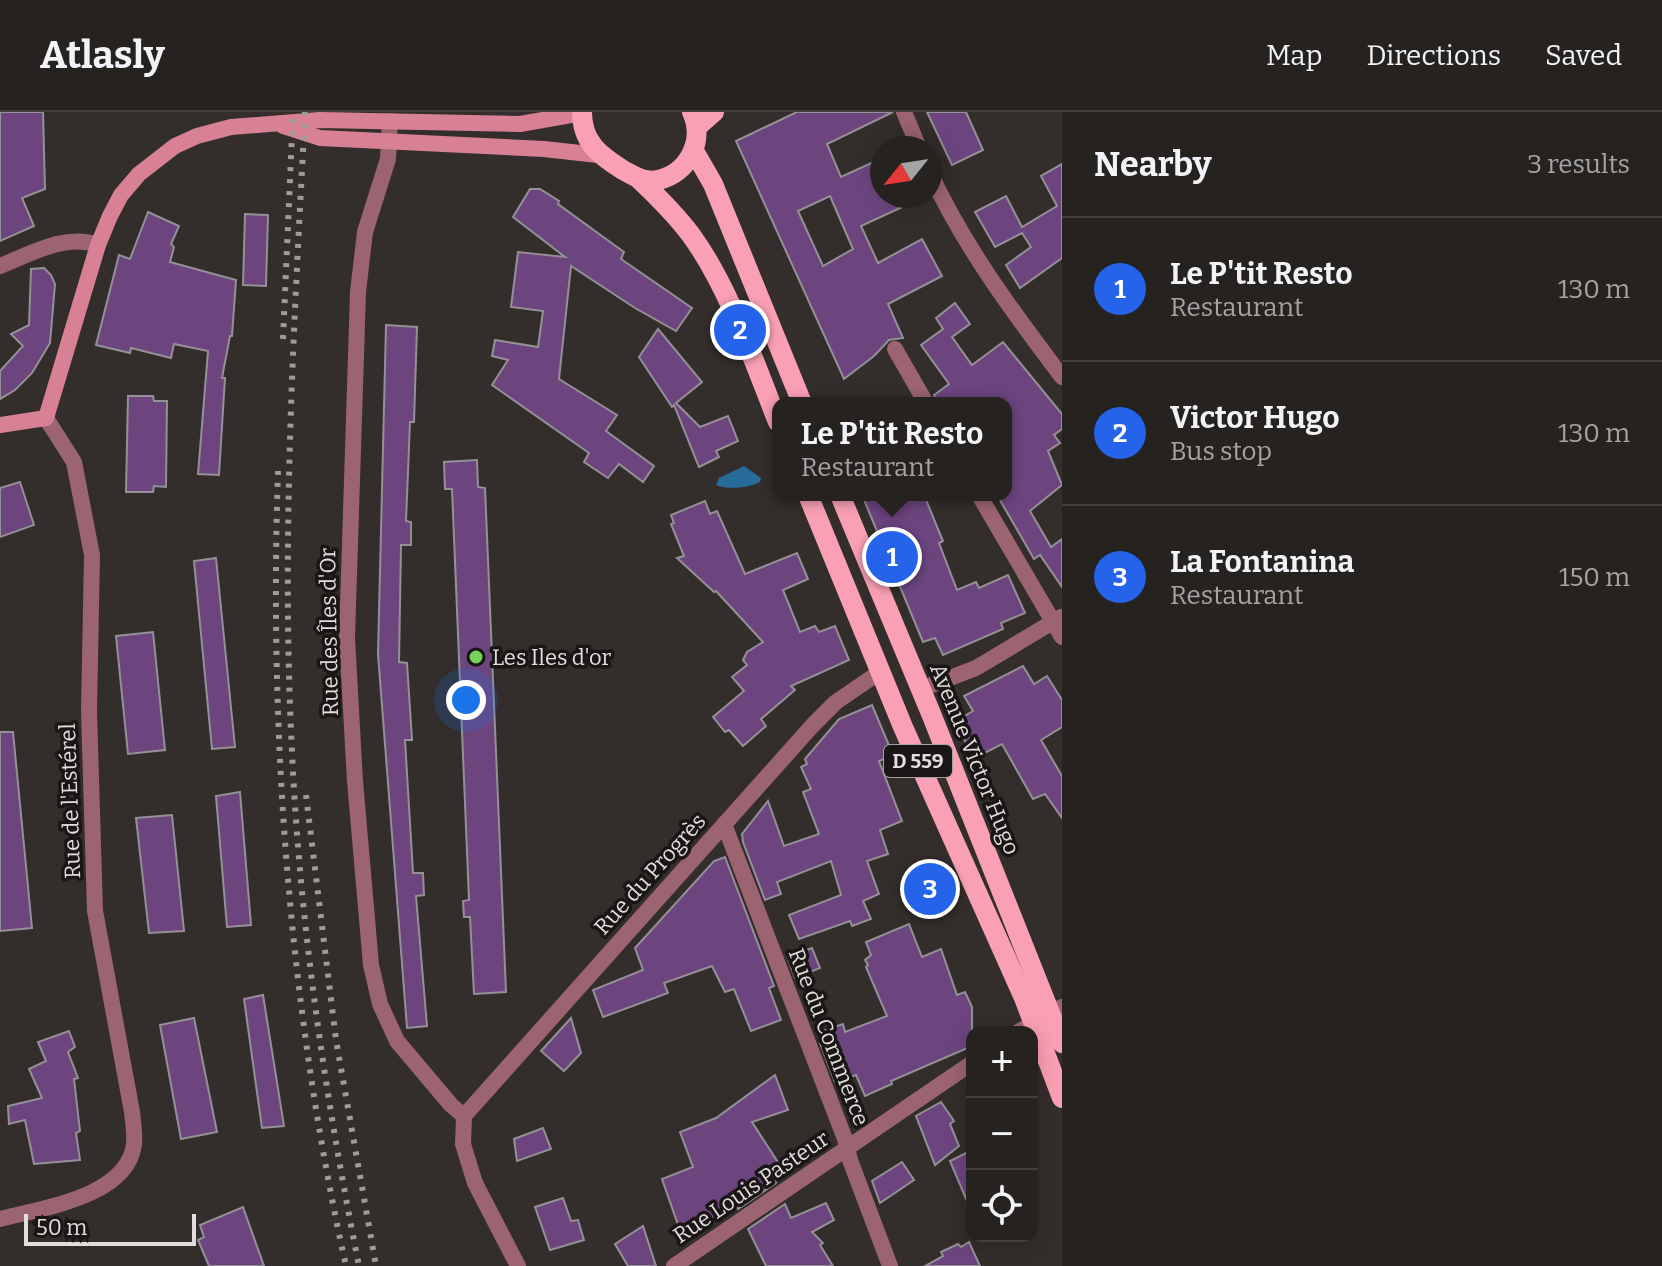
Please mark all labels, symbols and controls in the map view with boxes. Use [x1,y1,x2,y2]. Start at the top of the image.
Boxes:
text: Atlasly [40,32,165,78]
text: Map [1266,39,1322,72]
text: Directions [1366,39,1501,72]
text: Saved [1545,39,1622,72]
north arrow [870,136,942,208]
text: Nearby [1094,144,1212,185]
text: 3 results [1527,149,1630,180]
text: Le P'tit Resto [1170,256,1352,292]
text: 1 [1114,274,1126,305]
text: 130 m [1558,274,1630,305]
text: Restaurant [1170,292,1303,323]
pin: 2 [714,300,766,360]
popup [772,397,1012,501]
text: Victor Hugo [1170,400,1340,436]
text: Le P'tit Resto [801,416,983,452]
text: 2 [1113,418,1127,449]
text: 130 m [1558,418,1630,449]
text: Bus stop [1170,436,1272,467]
text: Restaurant [801,452,934,483]
pin: 1 [866,527,918,587]
text: La Fontanina [1170,544,1354,580]
street label: Rue des Îles d'Or [314,547,344,716]
text: 3 [1113,562,1127,593]
text: 150 m [1559,562,1630,593]
text: Restaurant [1170,580,1303,611]
place label: Les Iles d'or [492,644,612,671]
marker: Les Iles d'or [467,648,485,666]
street label: Avenue Victor Hugo [924,659,1026,859]
your location [446,680,486,720]
street label: Rue de l'Estérel [54,723,86,879]
road number: D 559 [884,745,952,777]
street label: Rue du Progrès [589,808,711,940]
pin: 3 [904,859,956,919]
street label: Rue du Commerce [783,945,875,1129]
map controls [966,1026,1038,1242]
button: + [966,1026,1038,1098]
button: − [966,1098,1038,1170]
street label: Rue Louis Pasteur [668,1125,834,1249]
button: locate [966,1170,1038,1242]
scale bar [24,1210,196,1246]
text: 50 m [36,1214,87,1241]

